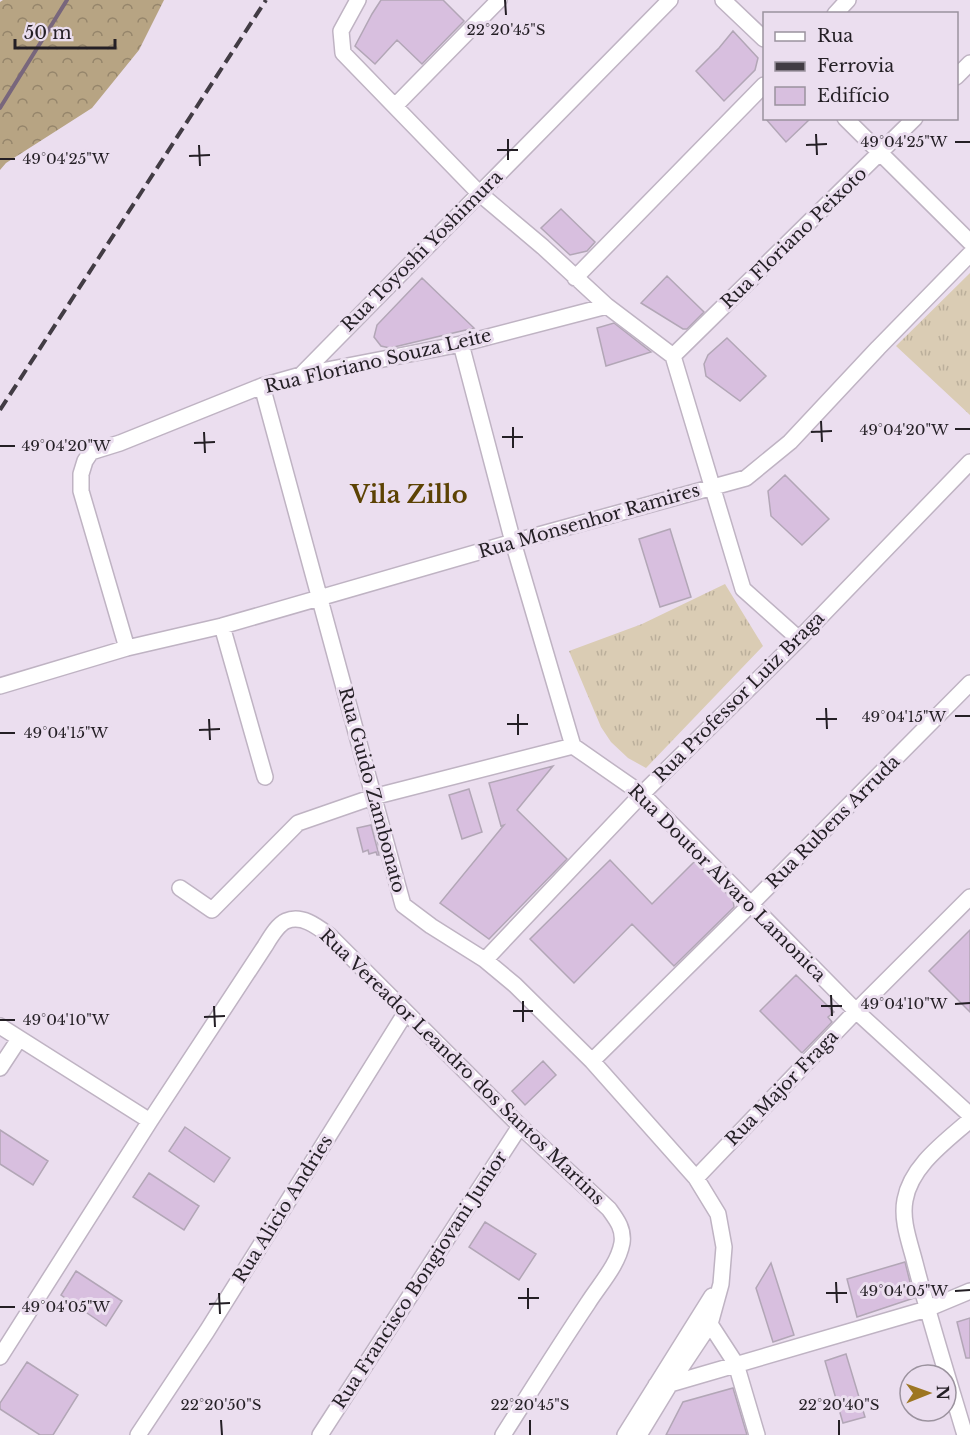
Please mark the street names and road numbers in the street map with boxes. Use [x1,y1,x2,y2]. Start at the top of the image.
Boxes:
street label: Rua Floriano Peixoto [717,163,871,313]
street label: Rua Toyoshi Yoshimura [337,166,507,336]
street label: Rua Floriano Souza Leite [263,324,493,398]
street label: Rua Monsenhor Ramires [476,479,702,563]
street label: Rua Professor Luiz Braga [649,607,829,787]
street label: Rua Guido Zambonato [334,685,410,895]
street label: Rua Rubens Arruda [762,751,904,893]
street label: Rua Doutor Alvaro Lamonica [624,780,830,986]
street label: Rua Vereador Leandro dos Santos Martins [315,925,609,1209]
street label: Rua Major Fraga [721,1025,843,1150]
street label: Rua Alicio Andries [229,1131,337,1287]
street label: Rua Francisco Bongiovani Junior [328,1147,512,1413]

